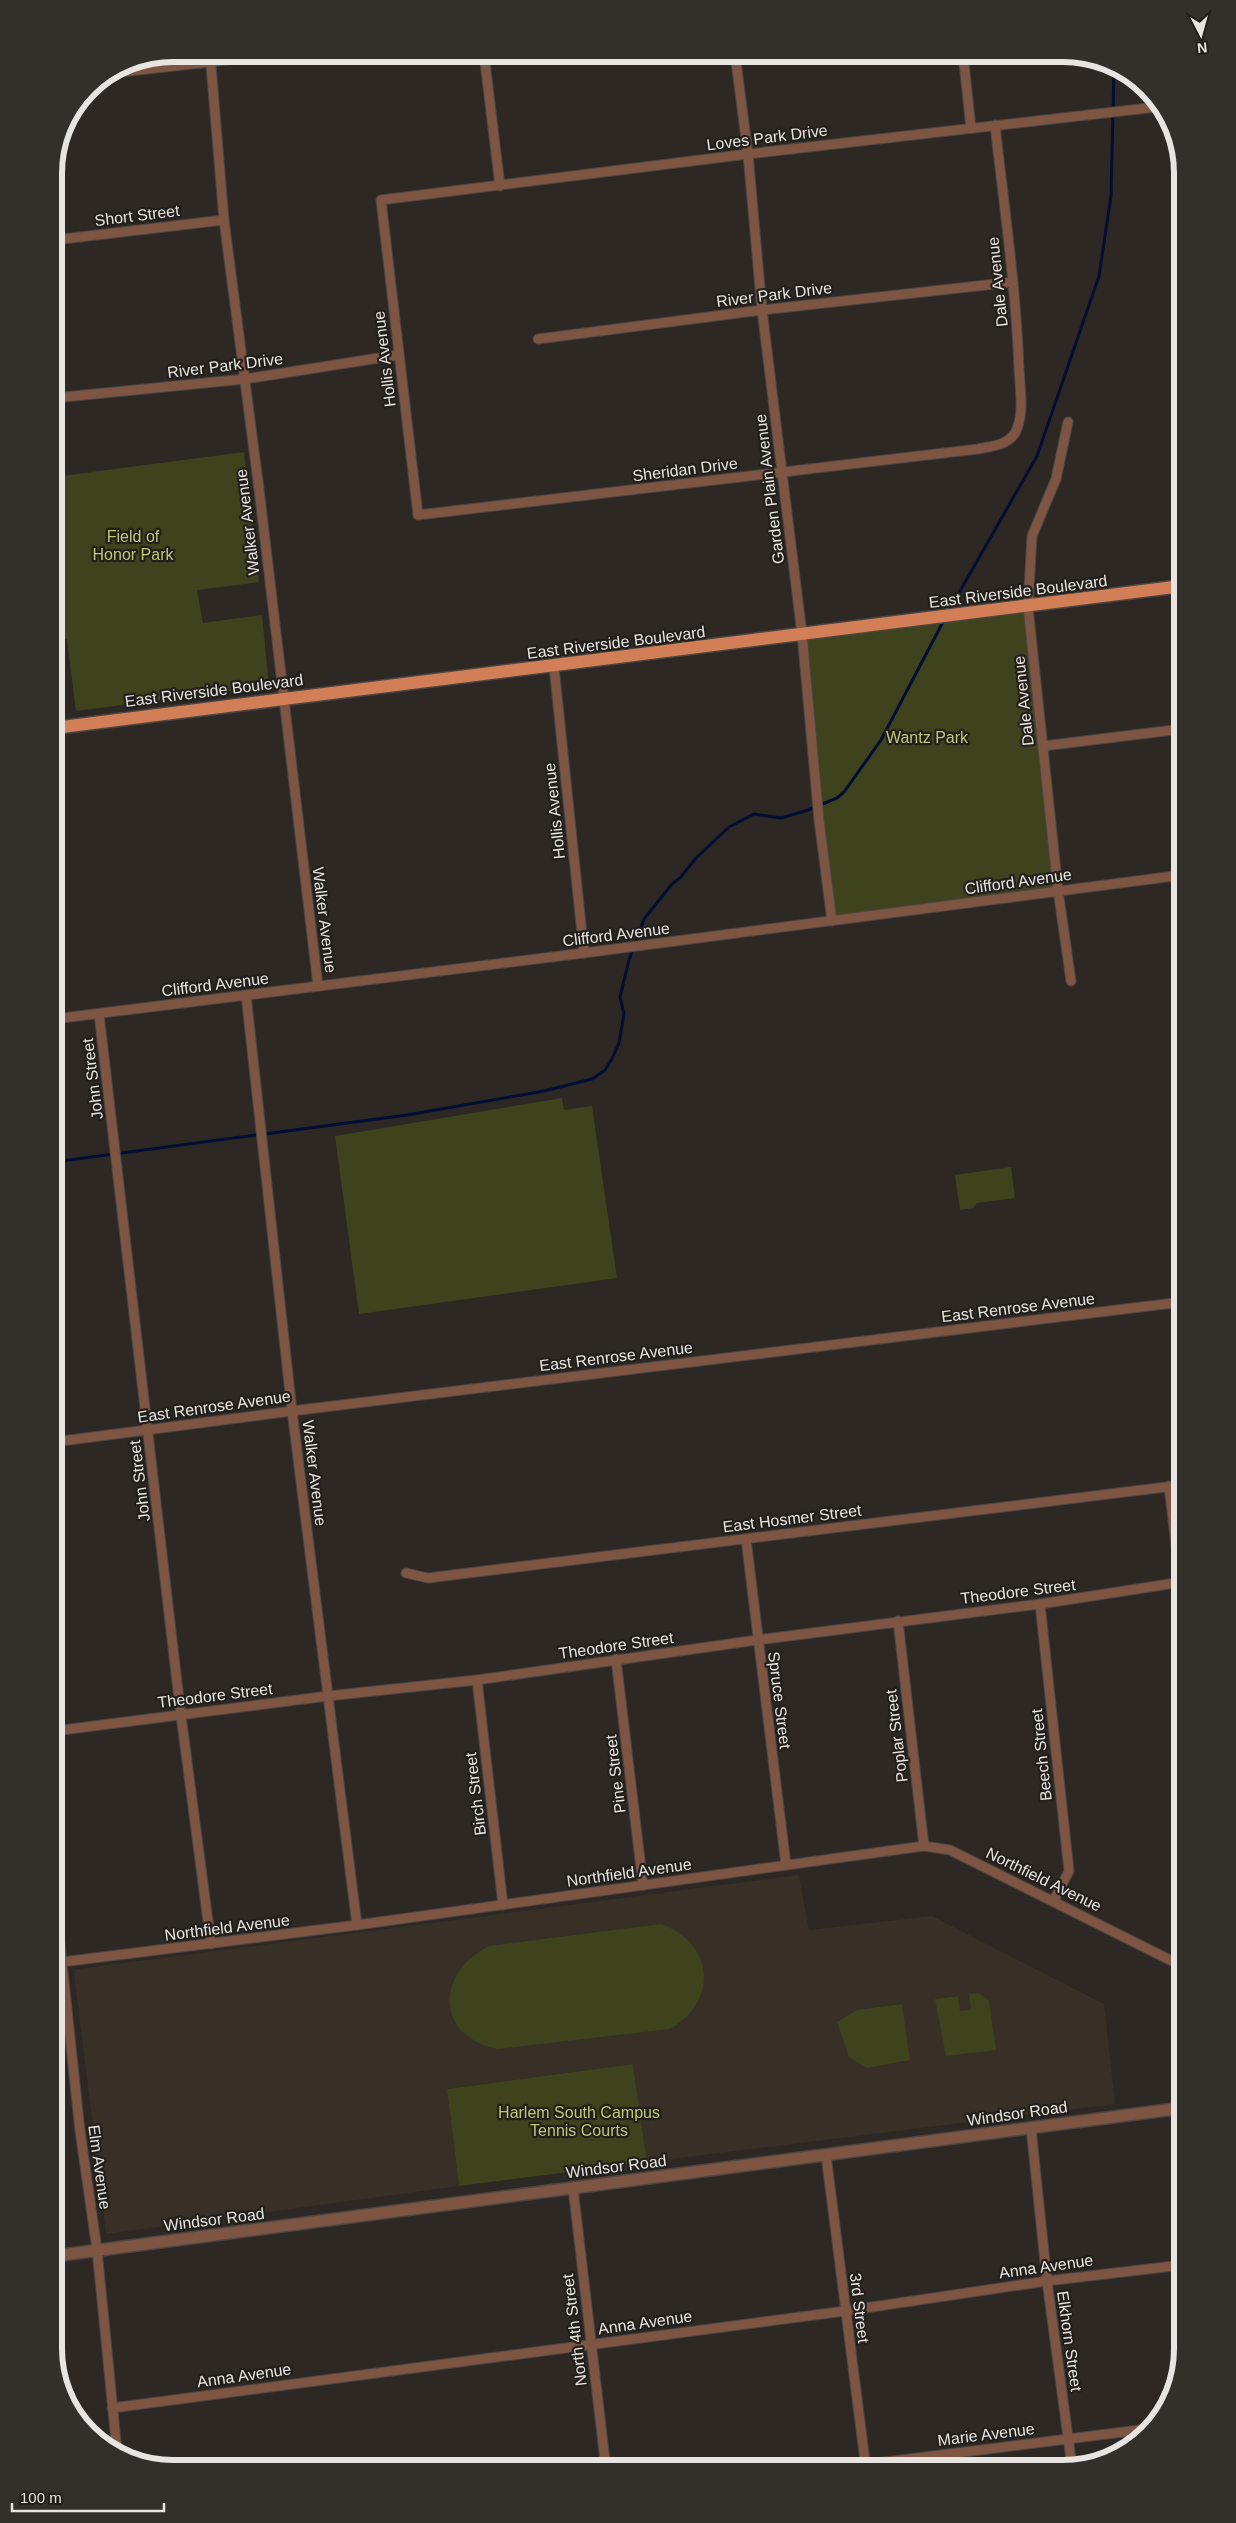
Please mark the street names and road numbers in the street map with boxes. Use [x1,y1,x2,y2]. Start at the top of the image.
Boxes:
street label: Loves Park Drive [706,122,829,153]
street label: Short Street [94,202,181,229]
street label: Dale Avenue [984,236,1011,328]
street label: River Park Drive [715,279,833,310]
street label: Hollis Avenue [370,310,399,408]
street label: River Park Drive [166,350,284,381]
street label: Garden Plain Avenue [752,413,787,565]
street label: Sheridan Drive [632,455,739,484]
street label: Walker Avenue [233,468,262,576]
street label: East Riverside Boulevard [928,572,1108,611]
street label: East Riverside Boulevard [526,623,706,662]
street label: Dale Avenue [1010,655,1037,747]
street label: East Riverside Boulevard [124,671,304,710]
street label: Hollis Avenue [541,762,568,860]
street label: Walker Avenue [310,866,339,974]
street label: Clifford Avenue [963,866,1073,897]
street label: Clifford Avenue [561,919,671,950]
street label: Clifford Avenue [160,969,270,1000]
street label: John Street [79,1037,106,1121]
street label: East Renrose Avenue [940,1290,1096,1325]
street label: East Renrose Avenue [538,1339,694,1374]
street label: East Renrose Avenue [136,1387,292,1426]
street label: Walker Avenue [300,1419,329,1527]
street label: John Street [126,1439,153,1523]
street label: East Hosmer Street [722,1501,863,1535]
street label: Theodore Street [960,1576,1077,1607]
street label: Theodore Street [558,1629,675,1662]
street label: Spruce Street [765,1650,794,1750]
street label: Theodore Street [157,1680,274,1711]
street label: Poplar Street [882,1688,911,1783]
street label: Beech Street [1028,1708,1055,1802]
street label: Pine Street [602,1733,629,1814]
street label: Birch Street [462,1751,489,1836]
street label: Northfield Avenue [983,1844,1104,1915]
street label: Northfield Avenue [565,1855,693,1890]
street label: Northfield Avenue [163,1911,291,1944]
street label: Windsor Road [966,2098,1068,2129]
street label: Elm Avenue [85,2124,114,2210]
street label: Windsor Road [565,2152,667,2181]
street label: Windsor Road [163,2205,265,2234]
street label: Anna Avenue [998,2251,1094,2282]
street label: North 4th Street [559,2272,590,2387]
street label: 3rd Street [847,2272,872,2345]
street label: Elkhorn Street [1054,2290,1085,2393]
street label: Anna Avenue [597,2307,693,2338]
street label: Anna Avenue [196,2360,292,2391]
street label: Marie Avenue [937,2420,1036,2449]

